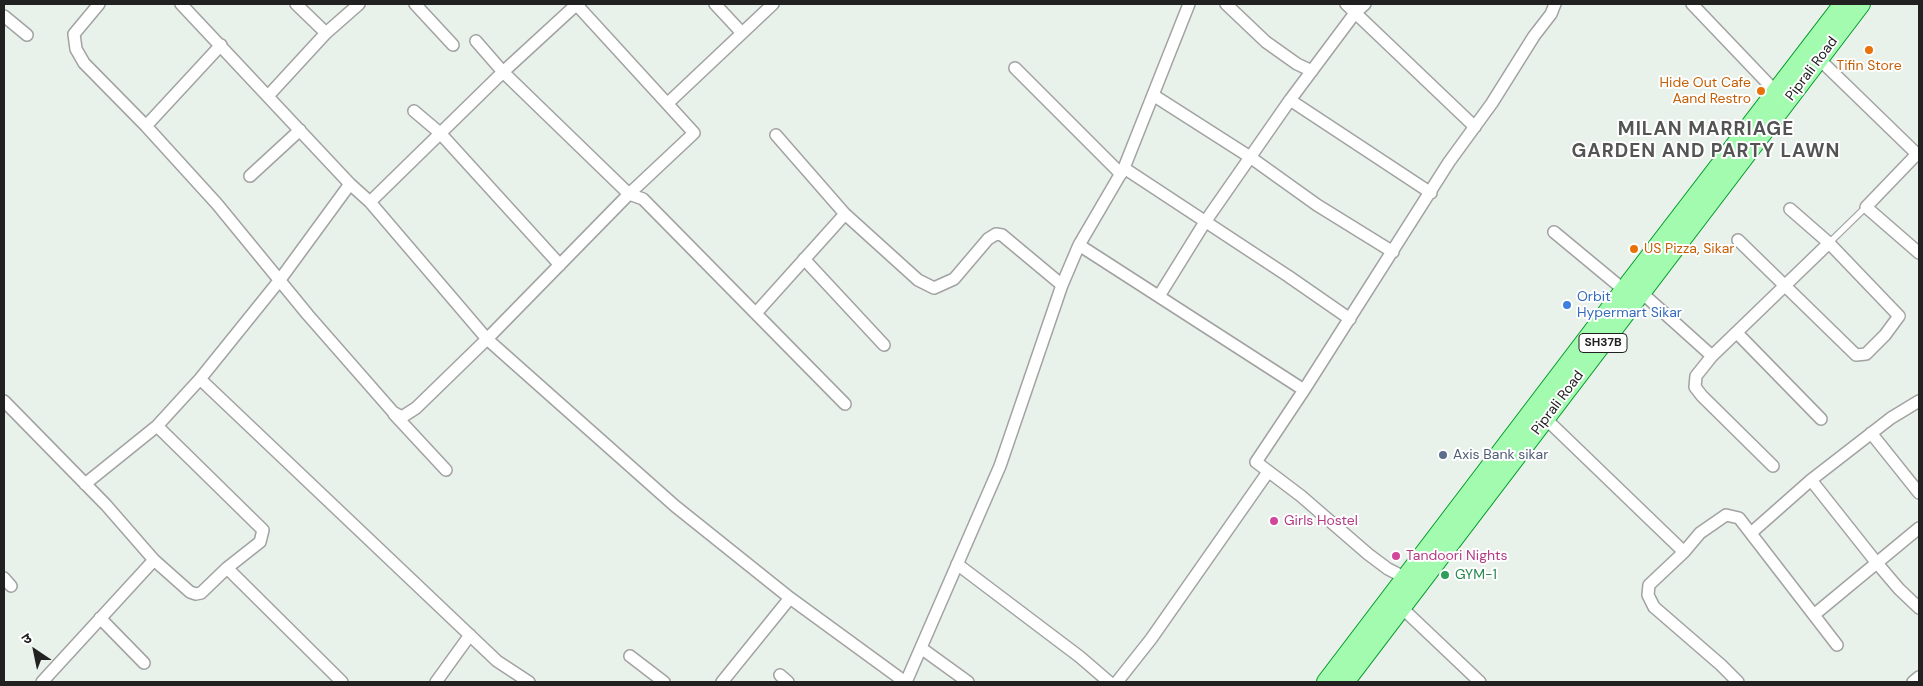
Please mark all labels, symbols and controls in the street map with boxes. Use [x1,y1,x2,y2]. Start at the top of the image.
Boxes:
street label: Piprali Road [1782,34,1842,104]
marker: Tifin Store [1863,44,1875,56]
place label: Tifin Store [1836,58,1902,74]
place label: Hide Out Cafe Aand Restro [1659,75,1751,108]
marker: Hide Out Cafe Aand Restro [1755,85,1767,97]
district label: MILAN MARRIAGE GARDEN AND PARTY LAWN [1569,119,1843,163]
place label: US Pizza, Sikar [1644,241,1734,257]
marker: US Pizza, Sikar [1628,243,1640,255]
place label: Orbit Hypermart Sikar [1577,289,1682,322]
marker: Orbit Hypermart Sikar [1561,299,1573,311]
road number: SH37B [1579,333,1627,352]
street label: Piprali Road [1528,368,1588,438]
place label: Axis Bank sikar [1453,447,1548,463]
marker: Axis Bank sikar [1437,449,1449,461]
place label: Girls Hostel [1284,513,1358,529]
marker: Girls Hostel [1268,515,1280,527]
place label: Tandoori Nights [1406,548,1508,564]
marker: Tandoori Nights [1390,550,1402,562]
place label: GYM-1 [1455,567,1497,583]
marker: GYM-1 [1439,569,1451,581]
north arrow [10,626,60,676]
text: उ [18,629,35,648]

